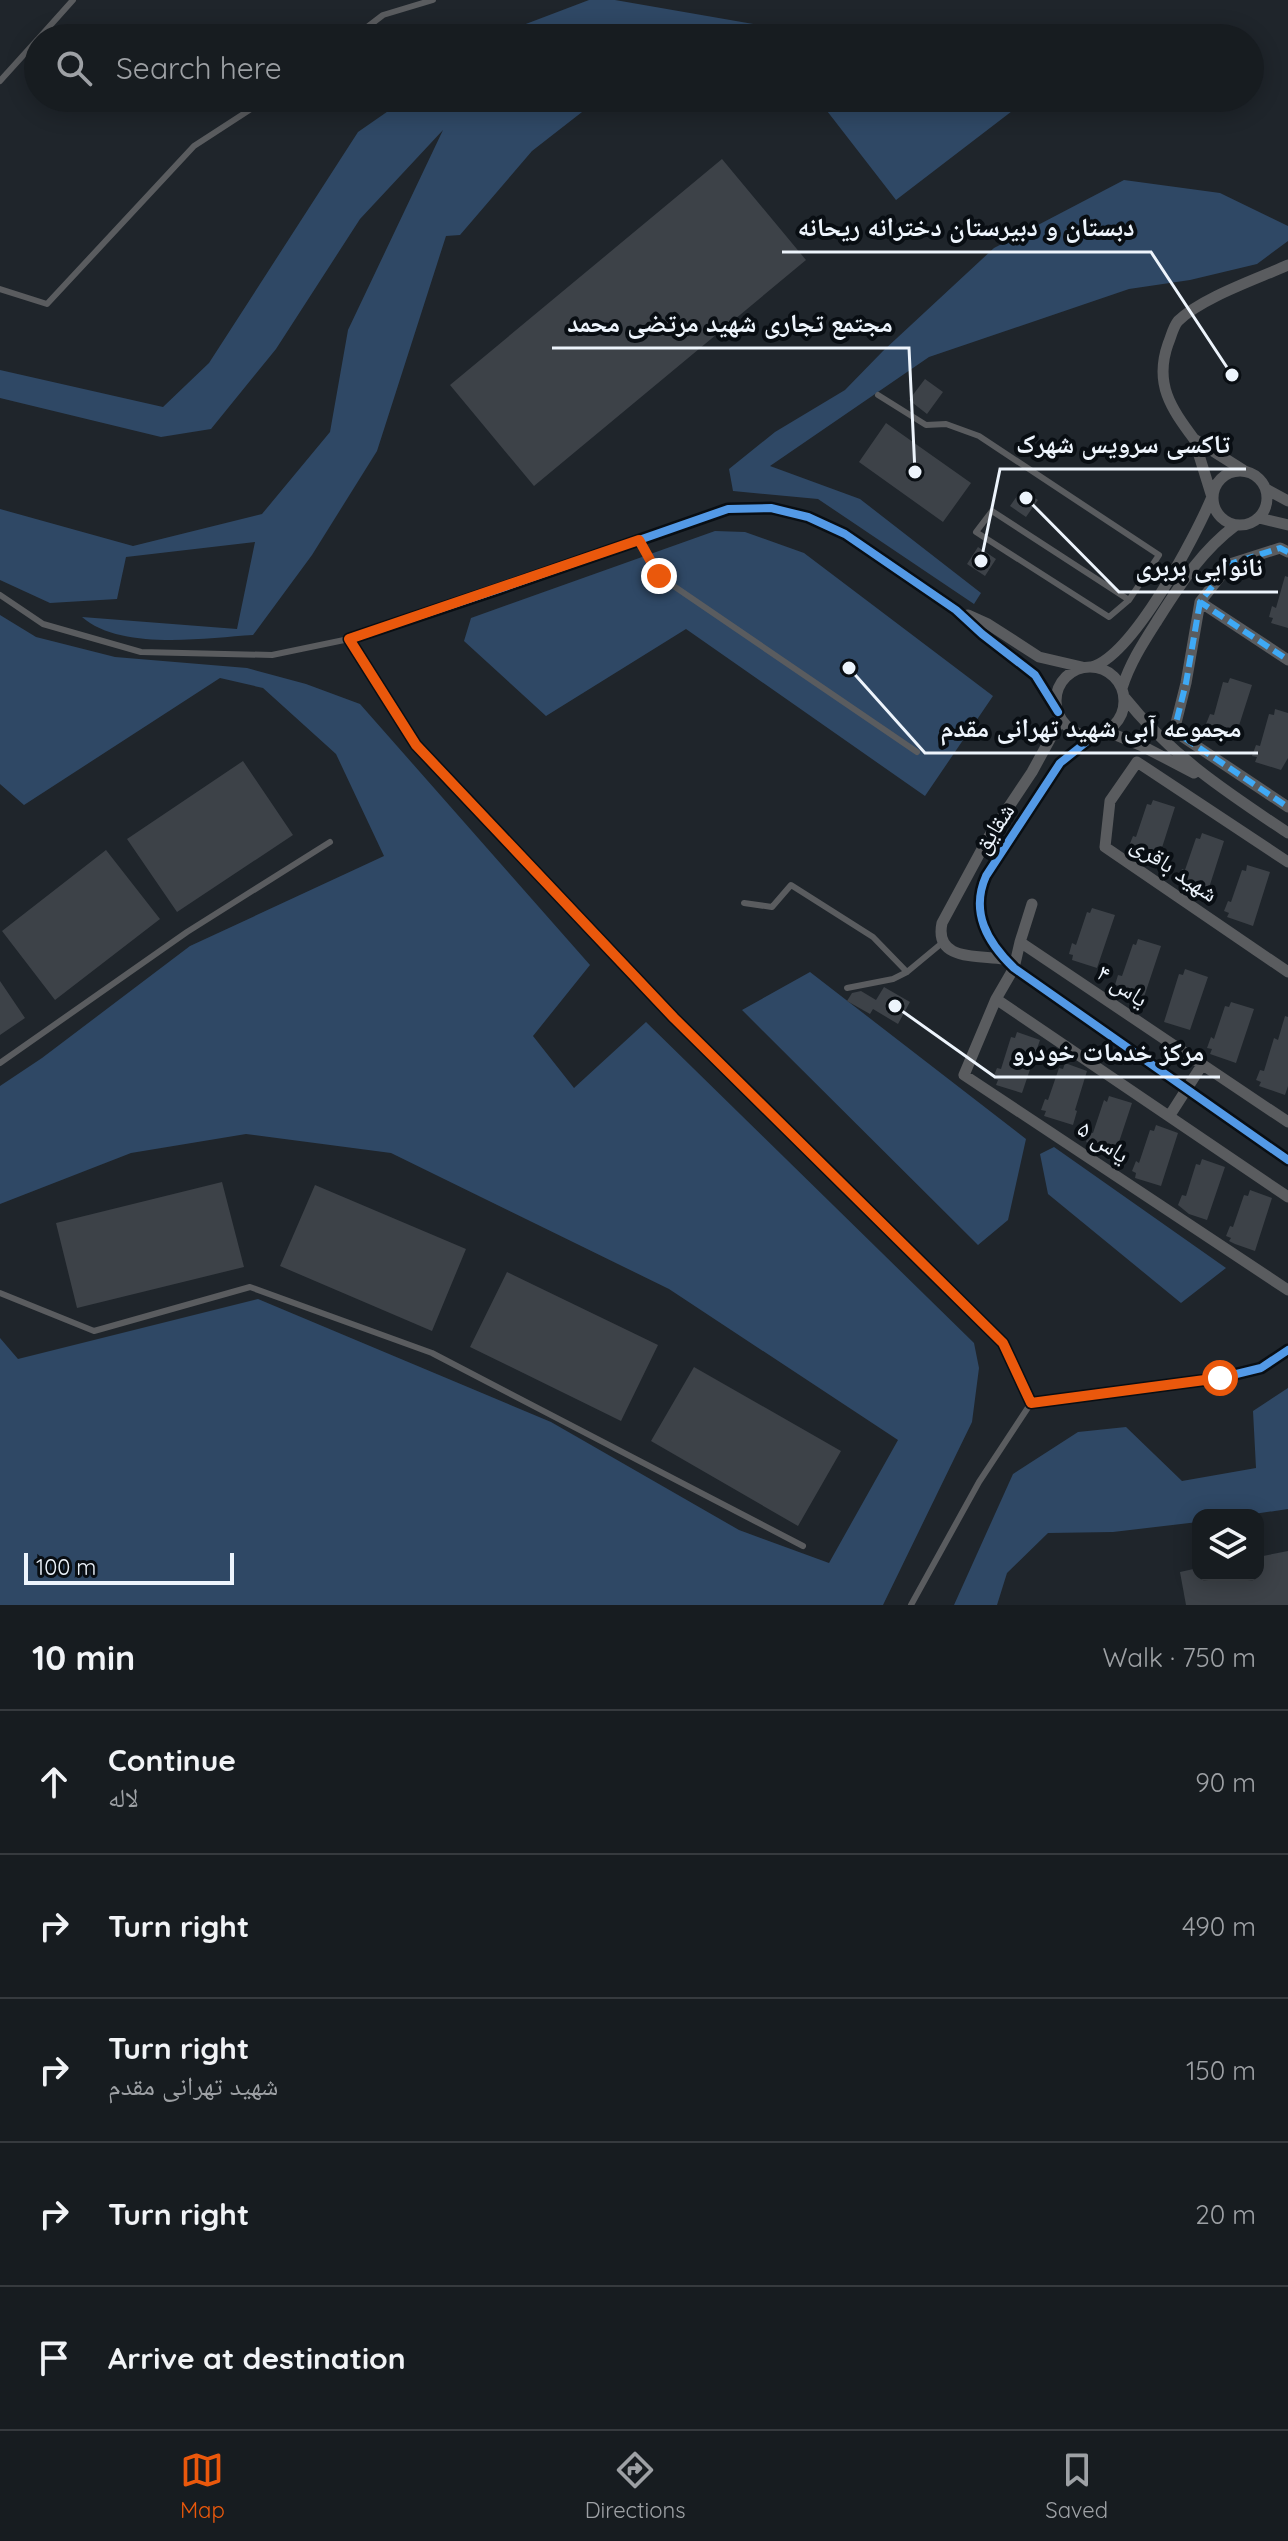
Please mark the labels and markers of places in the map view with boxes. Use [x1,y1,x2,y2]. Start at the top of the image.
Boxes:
callout: دبستان و دبیرستان دخترانه ریحانه [782,202,1151,252]
callout: مجتمع تجاری شهید مرتضی محمد [552,298,909,348]
callout: تاکسی سرویس شهرک [1000,419,1246,469]
callout: نانوایی بربری [1119,542,1278,592]
callout: مجموعه آبی شهید تهرانی مقدم [925,703,1258,753]
callout: مرکز خدمات خودرو [995,1027,1220,1077]

